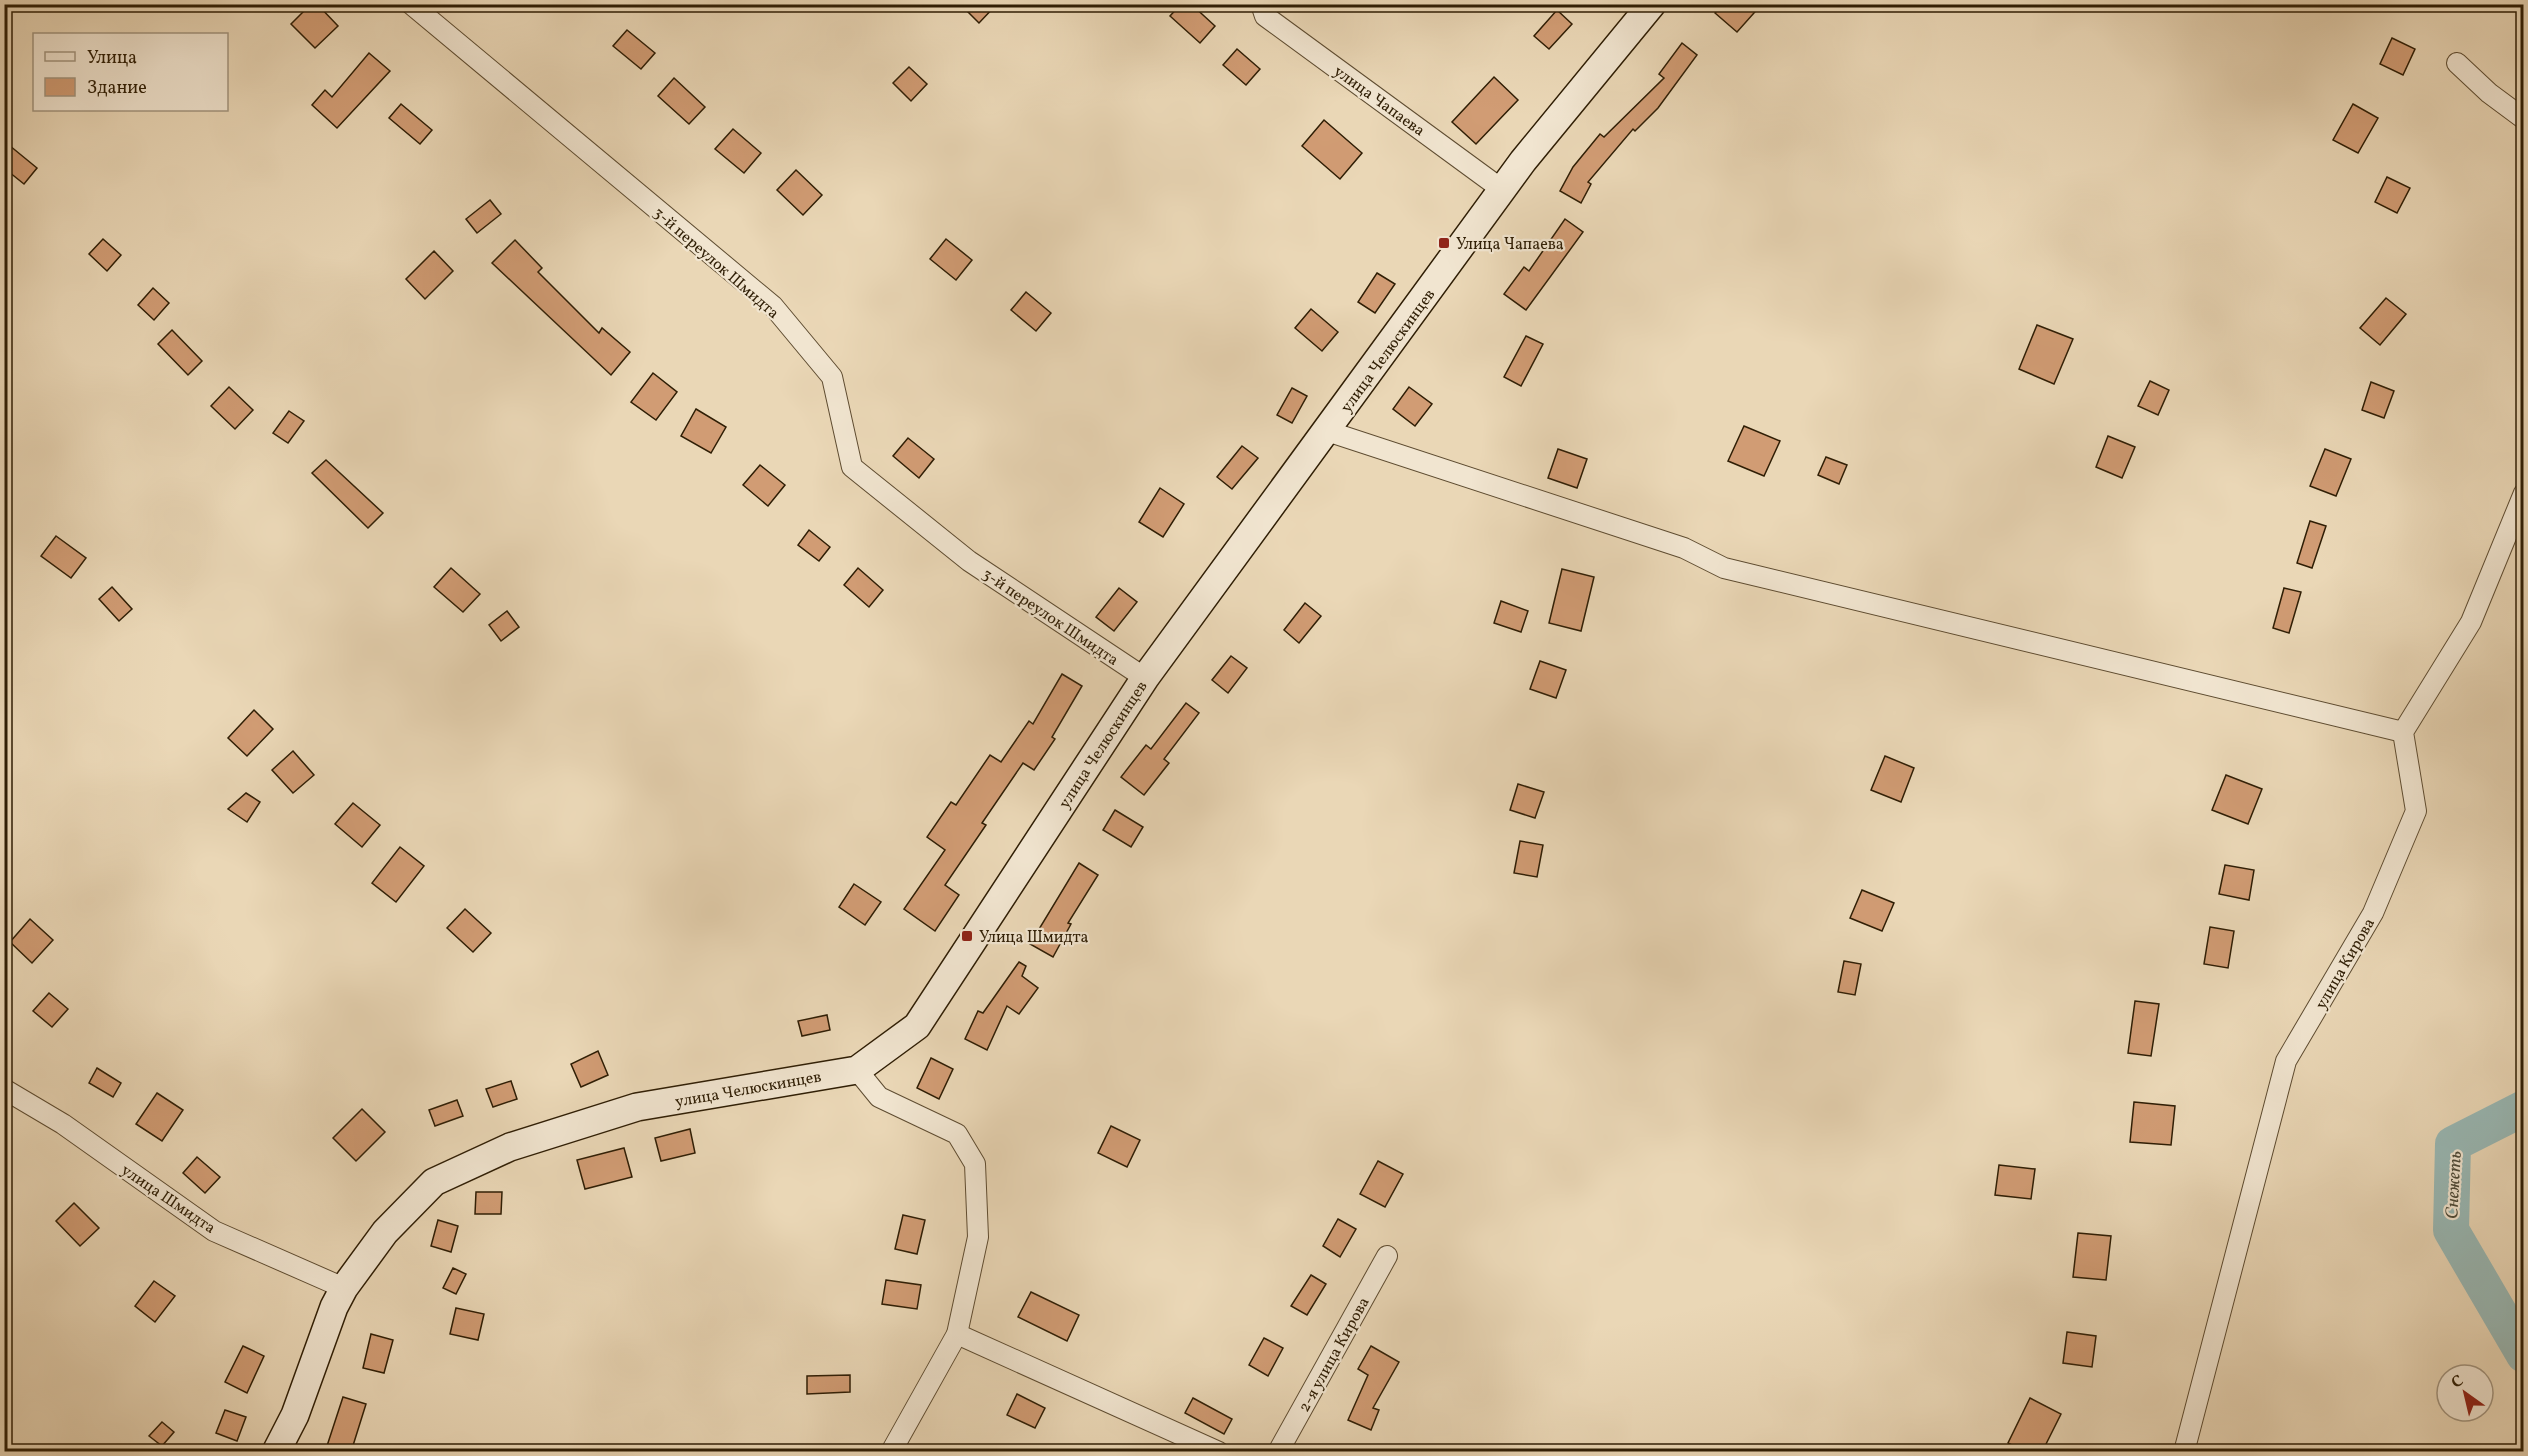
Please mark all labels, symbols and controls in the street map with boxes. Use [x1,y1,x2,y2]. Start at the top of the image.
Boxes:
legend [33,33,228,111]
text: Улица [87,46,137,71]
street label: улица Чапаева [1329,61,1429,142]
text: Здание [87,76,147,101]
street label: 3-й переулок Шмидта [648,203,783,324]
place label: Улица Чапаева [1456,234,1564,256]
marker: Улица Чапаева [1437,236,1451,250]
street label: улица Челюскинцев [1336,285,1441,418]
street label: 3-й переулок Шмидта [977,564,1123,672]
street label: улица Челюскинцев [1054,677,1153,813]
street label: улица Кирова [2311,914,2381,1014]
place label: Улица Шмидта [979,927,1089,949]
marker: Улица Шмидта [960,929,974,943]
street label: улица Челюскинцев [673,1066,823,1114]
water label: Снежеть [2440,1150,2469,1220]
street label: улица Шмидта [116,1160,219,1239]
street label: 2-я улица Кирова [1294,1293,1376,1416]
north arrow [2435,1363,2495,1423]
text: С [2447,1370,2468,1394]

